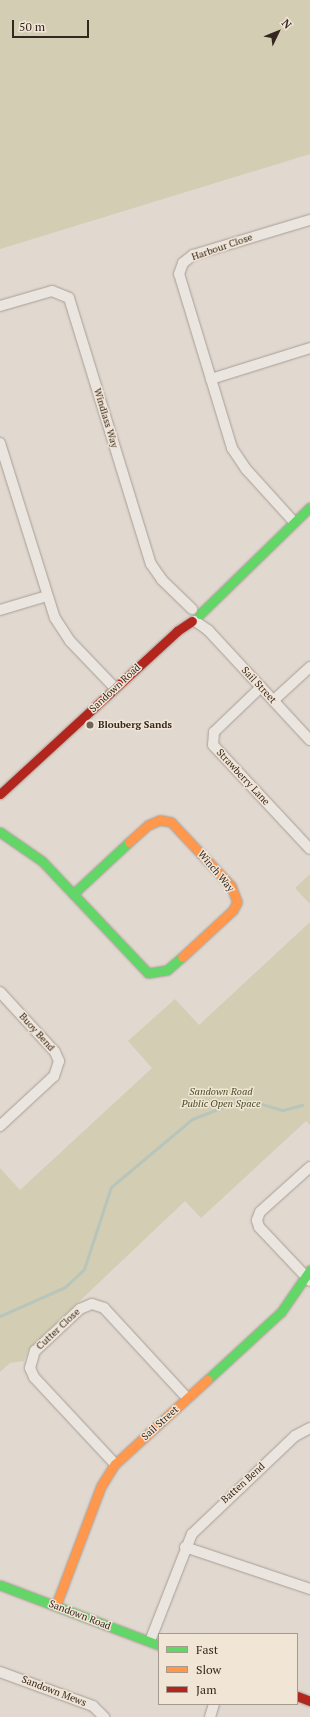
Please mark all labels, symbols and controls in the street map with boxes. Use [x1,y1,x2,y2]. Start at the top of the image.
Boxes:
scale bar [14,12,91,38]
north arrow [258,12,298,52]
text: N [279,16,295,32]
text: 50 m [19,19,45,34]
street label: Harbour Close [190,231,254,263]
street label: Windlass Way [91,387,121,449]
street label: Sandown Road [87,661,143,715]
street label: Sail Street [239,664,279,706]
place label: Blouberg Sands [98,719,172,731]
marker: Blouberg Sands [85,720,95,730]
street label: Strawberry Lane [214,746,272,808]
street label: Winch Way [195,848,237,894]
street label: Buoy Bend [17,1010,57,1054]
park label: Sandown Road Public Open Space [181,1085,261,1108]
street label: Cutter Close [34,1306,82,1352]
street label: Sail Street [139,1403,181,1443]
street label: Batten Bend [219,1460,267,1506]
street label: Sandown Road [47,1598,113,1632]
legend [158,1633,298,1705]
text: Fast [196,1642,218,1657]
text: Slow [196,1662,221,1677]
street label: Sandown Mews [20,1673,88,1709]
text: Jam [196,1682,217,1697]

